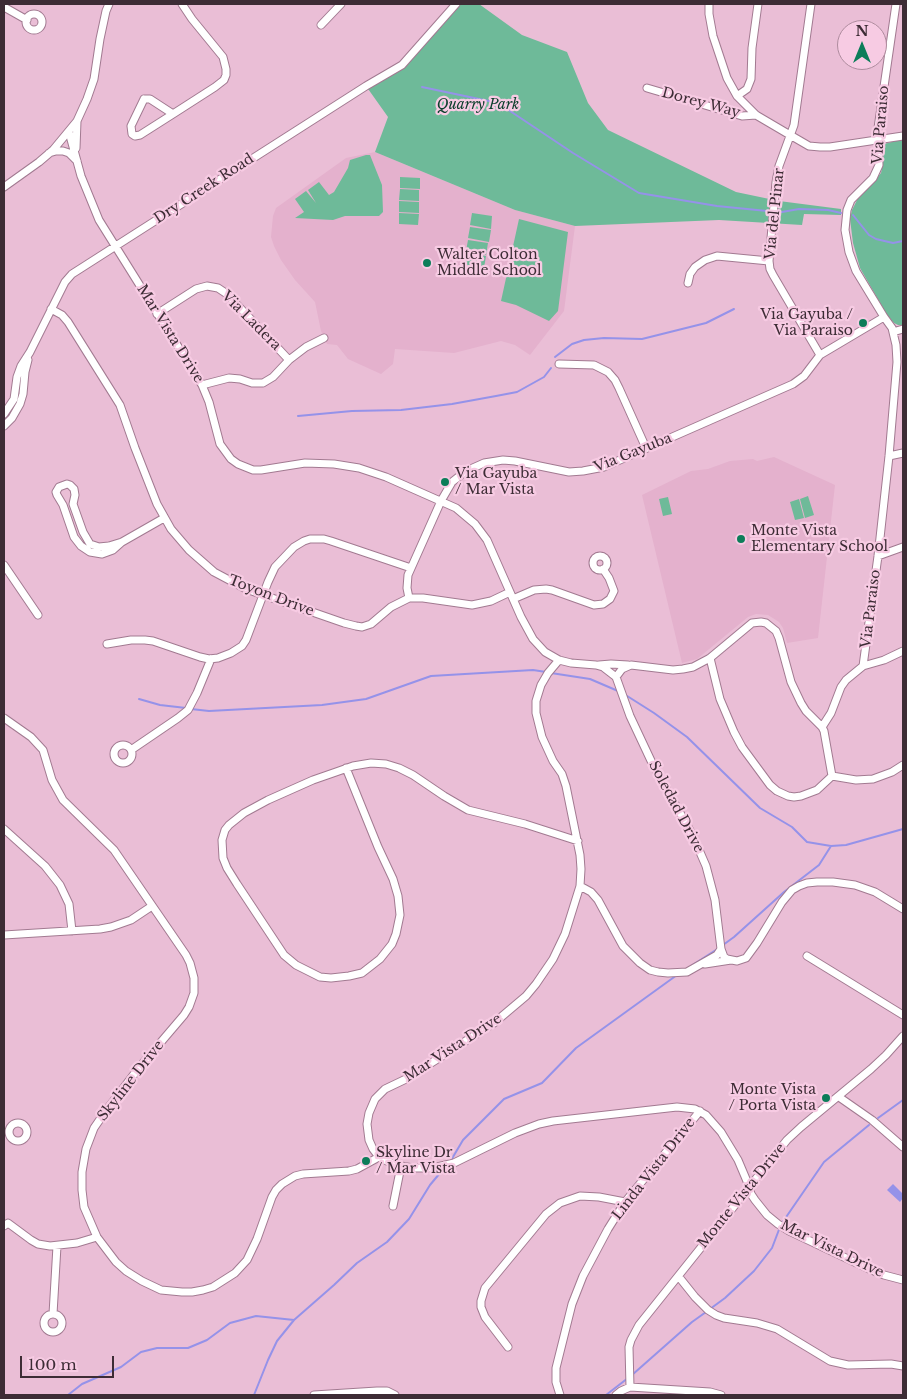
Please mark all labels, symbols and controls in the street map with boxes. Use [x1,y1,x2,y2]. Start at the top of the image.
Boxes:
north arrow [837,20,887,70]
text: N [855,22,869,40]
street label: Dorey Way [660,84,742,122]
street label: Via Paraiso [869,85,893,165]
park label: Quarry Park [437,97,519,113]
street label: Dry Creek Road [151,150,257,228]
street label: Via del Pinar [762,167,788,261]
place label: Walter Colton Middle School [437,247,542,280]
marker: Walter Colton Middle School [421,257,433,269]
street label: Mar Vista Drive [133,282,207,386]
street label: Via Ladera [218,288,284,354]
place label: Via Gayuba / Via Paraiso [760,307,853,340]
marker: Via Gayuba / Via Paraiso [857,317,869,329]
street label: Via Gayuba [592,430,674,476]
place label: Via Gayuba / Mar Vista [455,466,537,498]
marker: Via Gayuba / Mar Vista [439,476,451,488]
place label: Monte Vista Elementary School [751,523,888,556]
marker: Monte Vista Elementary School [735,533,747,545]
street label: Via Paraiso [858,569,884,649]
street label: Toyon Drive [226,572,316,620]
street label: Soledad Drive [645,758,707,856]
street label: Mar Vista Drive [401,1010,505,1086]
street label: Skyline Drive [94,1037,168,1125]
place label: Monte Vista / Porta Vista [728,1082,816,1114]
marker: Monte Vista / Porta Vista [820,1092,832,1104]
street label: Linda Vista Drive [609,1115,699,1223]
street label: Monte Vista Drive [695,1140,789,1252]
place label: Skyline Dr / Mar Vista [376,1145,455,1178]
marker: Skyline Dr / Mar Vista [360,1155,372,1167]
street label: Mar Vista Drive [778,1217,886,1281]
scale bar [22,1346,116,1378]
text: 100 m [28,1355,77,1374]

